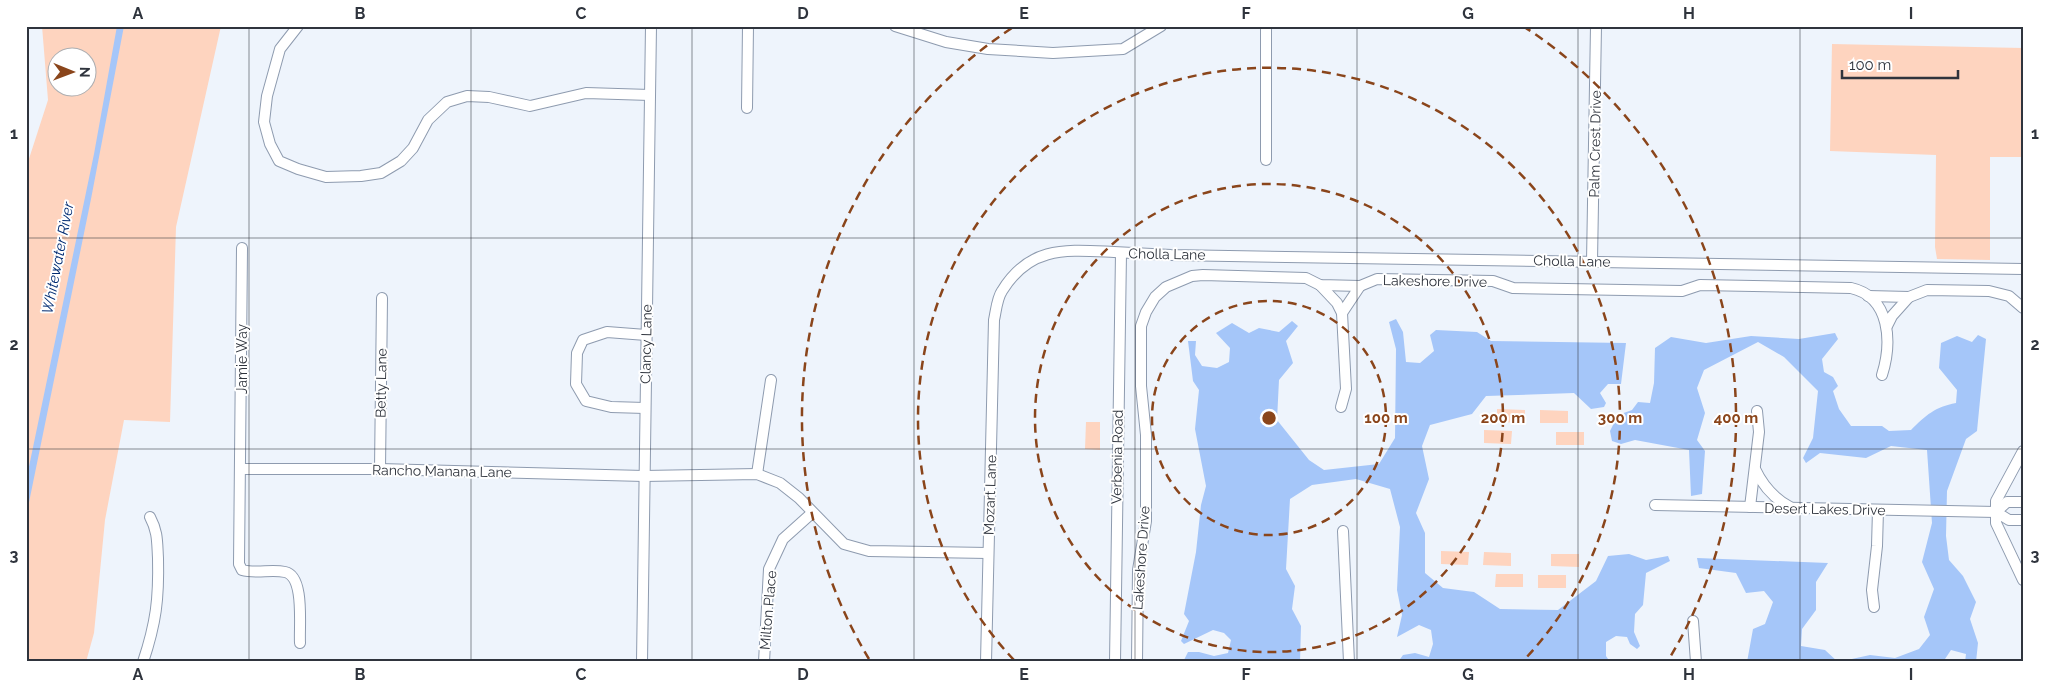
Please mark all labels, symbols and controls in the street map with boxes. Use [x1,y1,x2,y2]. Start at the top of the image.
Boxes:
text: A [133,4,144,23]
text: B [355,4,366,23]
text: C [576,4,587,23]
text: D [797,4,809,23]
text: E [1019,4,1029,23]
text: F [1241,4,1251,23]
text: G [1462,4,1474,23]
text: H [1683,4,1695,23]
text: I [1909,4,1913,23]
north arrow [48,48,98,98]
scale bar [1842,48,1958,80]
text: 100 m [1849,56,1891,74]
text: N [77,67,93,78]
street label: Palm Crest Drive [1586,90,1604,198]
text: 1 [10,124,18,143]
text: 1 [2031,124,2039,143]
water label: Whitewater River [38,200,78,315]
street label: Cholla Lane [1128,245,1206,263]
street label: Cholla Lane [1533,252,1611,270]
street label: Lakeshore Drive [1383,272,1487,290]
street label: Clancy Lane [637,304,655,384]
street label: Jamie Way [234,323,250,394]
text: 2 [9,335,19,354]
text: 2 [2030,335,2040,354]
street label: Betty Lane [372,348,390,418]
centre of rings [1260,409,1278,427]
text: 100 m [1364,409,1408,427]
text: 200 m [1481,409,1525,427]
text: 300 m [1598,409,1642,427]
text: 400 m [1714,409,1758,427]
street label: Verbenia Road [1108,410,1126,504]
street label: Mozart Lane [981,455,999,535]
street label: Rancho Manana Lane [372,462,512,480]
street label: Desert Lakes Drive [1764,500,1886,518]
street label: Lakeshore Drive [1129,505,1153,611]
text: 3 [10,546,19,565]
text: 3 [2031,546,2040,565]
street label: Milton Place [757,570,779,650]
text: A [133,665,144,684]
text: B [355,665,366,684]
text: C [576,665,587,684]
text: D [797,665,809,684]
text: E [1019,665,1029,684]
text: F [1241,665,1251,684]
text: G [1462,665,1474,684]
text: H [1683,665,1695,684]
text: I [1909,665,1913,684]

